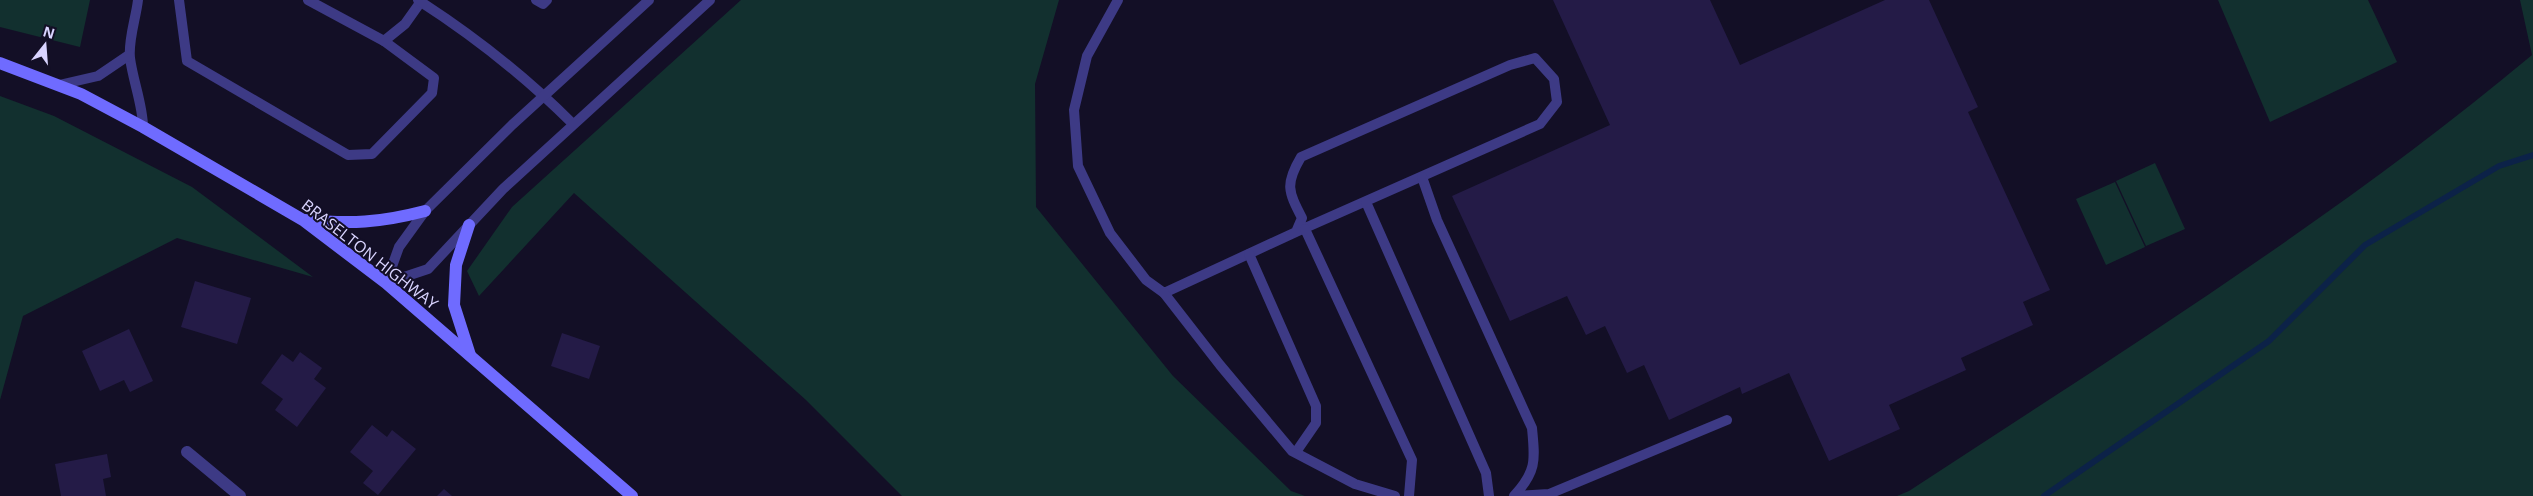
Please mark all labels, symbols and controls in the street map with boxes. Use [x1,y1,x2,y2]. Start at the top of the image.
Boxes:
north arrow [20,20,70,70]
text: N [41,21,57,43]
street label: BRASELTON HIGHWAY [297,194,443,314]

